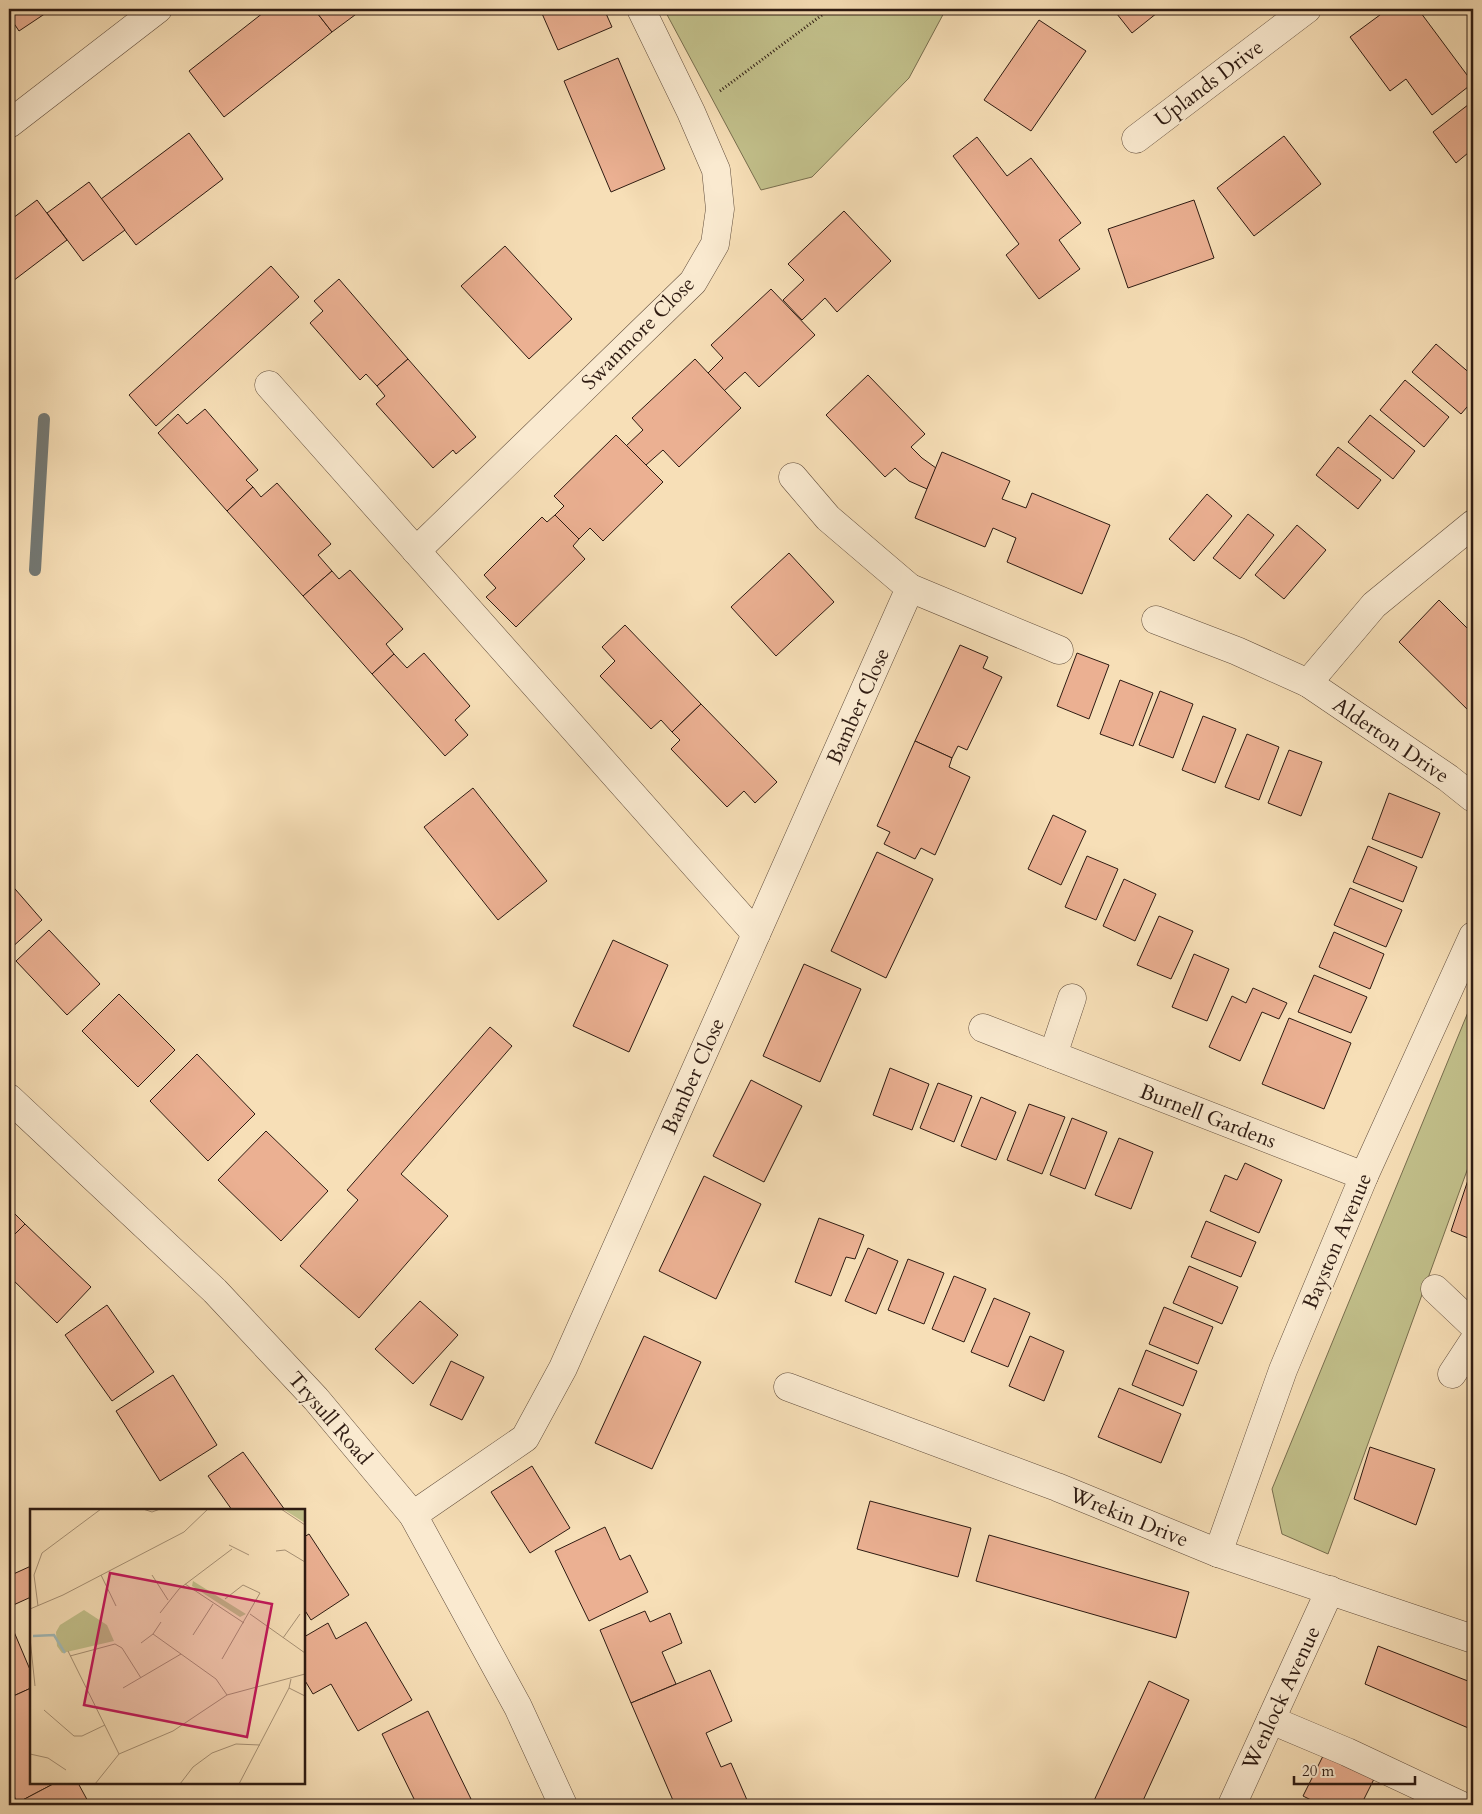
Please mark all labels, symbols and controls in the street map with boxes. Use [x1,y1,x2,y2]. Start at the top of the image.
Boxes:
street label: Uplands Drive [1149,33,1270,134]
street label: Swanmore Close [575,270,702,397]
street label: Bamber Close [820,643,897,769]
street label: Alderton Drive [1327,691,1455,790]
street label: Bamber Close [655,1013,732,1139]
street label: Burnell Gardens [1135,1077,1280,1156]
street label: Bayston Avenue [1296,1169,1379,1314]
street label: Trysull Road [281,1365,378,1471]
street label: Wrekin Drive [1064,1480,1193,1554]
inset map [30,1509,305,1784]
street label: Wenlock Avenue [1235,1621,1328,1776]
scale bar [1294,1754,1416,1786]
text: 20 m [1302,1761,1334,1781]

